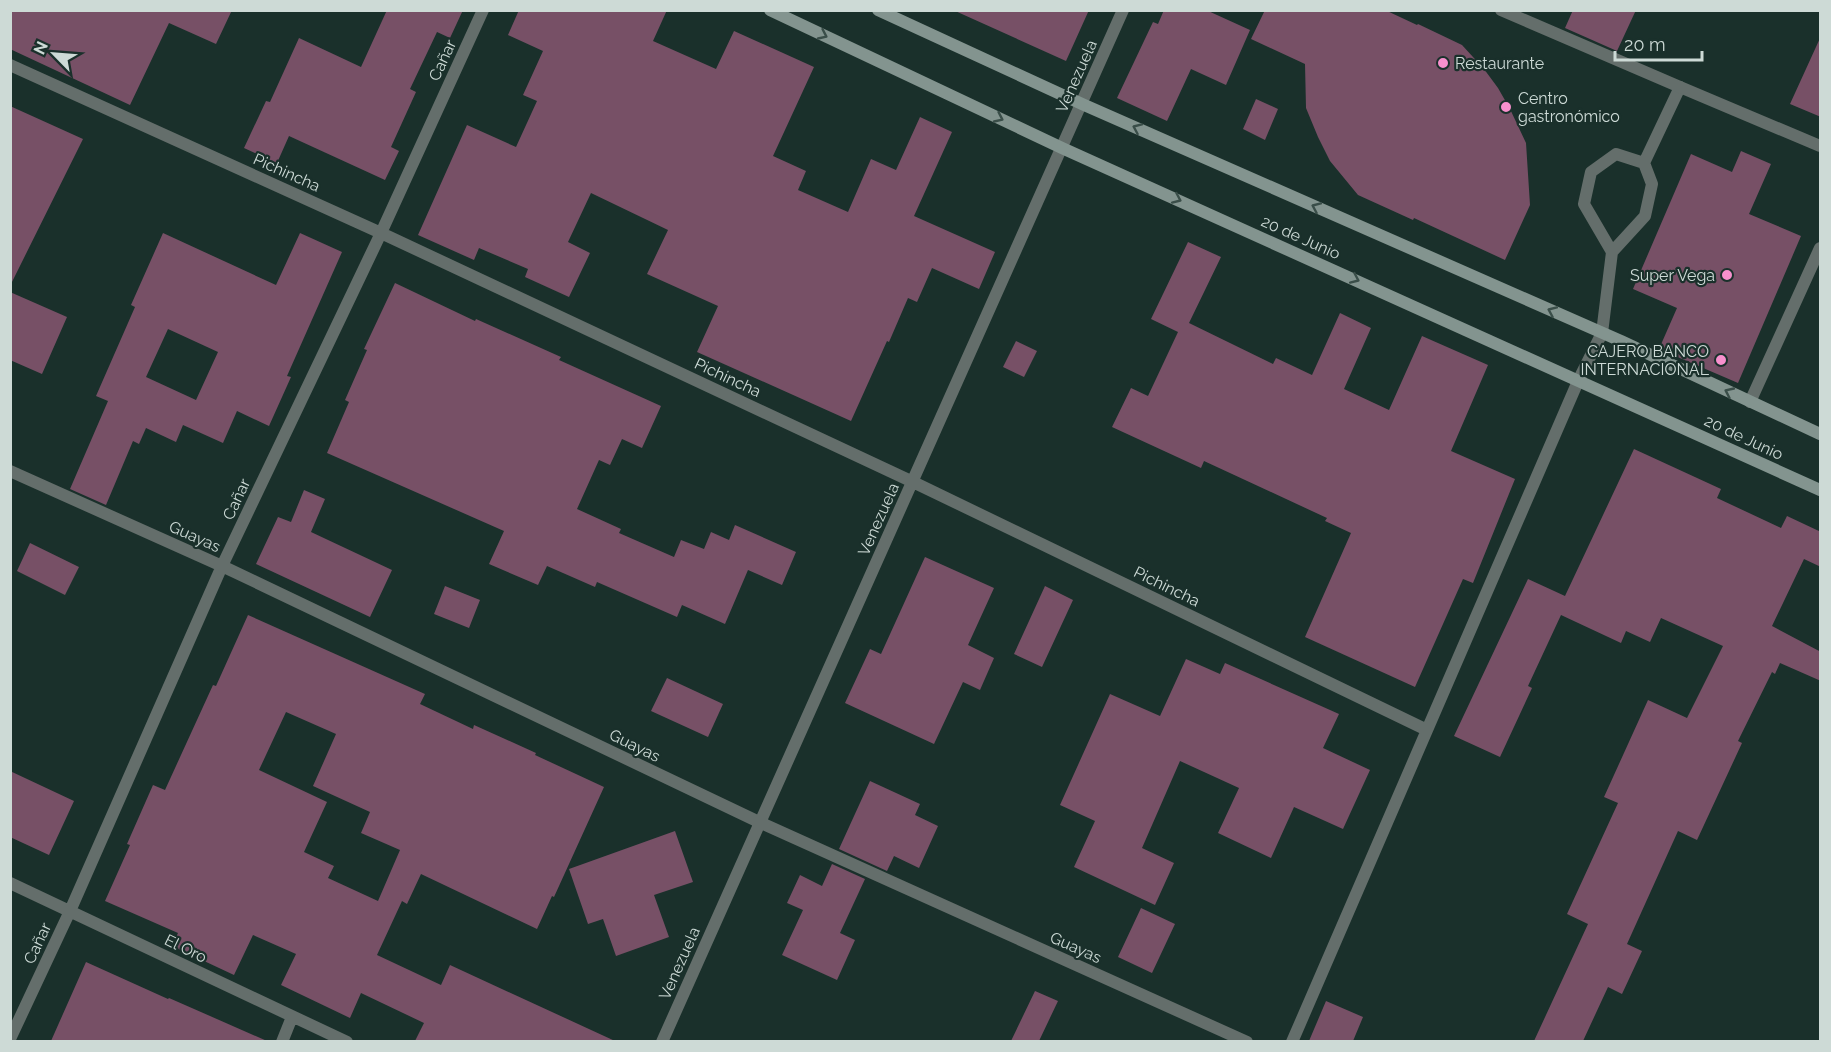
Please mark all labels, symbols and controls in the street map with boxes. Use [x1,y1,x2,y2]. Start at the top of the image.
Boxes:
north arrow [24,24,84,84]
scale bar [1615,24,1702,62]
one-way arrow [816,28,827,40]
text: 20 m [1624,34,1666,55]
street label: Cañar [425,36,460,84]
street label: Venezuela [1052,37,1101,116]
text: N [30,38,52,57]
place label: Restaurante [1455,54,1544,73]
marker: Restaurante [1436,56,1450,70]
place label: Centro gastronómico [1518,89,1620,126]
marker: Centro gastronómico [1499,100,1513,114]
one-way arrow [993,111,1004,123]
one-way arrow [1133,123,1144,135]
street label: Pichincha [250,149,323,196]
one-way arrow [1170,192,1181,204]
one-way arrow [1311,202,1322,214]
street label: 20 de Junio [1258,212,1343,263]
place label: Super Vega [1630,266,1715,285]
marker: Super Vega [1720,268,1734,282]
one-way arrow [1348,272,1359,284]
one-way arrow [1547,306,1558,318]
place label: CAJERO BANCO INTERNACIONAL [1581,342,1710,379]
marker: CAJERO BANCO INTERNACIONAL [1714,353,1728,367]
street label: Pichincha [692,354,764,401]
one-way arrow [1725,387,1736,399]
street label: 20 de Junio [1701,411,1786,464]
street label: Cañar [219,475,254,523]
street label: Venezuela [854,480,903,559]
street label: Guayas [166,517,224,556]
street label: Pichincha [1131,562,1203,611]
street label: Guayas [606,725,664,766]
street label: Cañar [20,919,55,967]
street label: Venezuela [655,924,704,1003]
street label: Guayas [1047,928,1105,967]
street label: El Oro [162,930,210,967]

